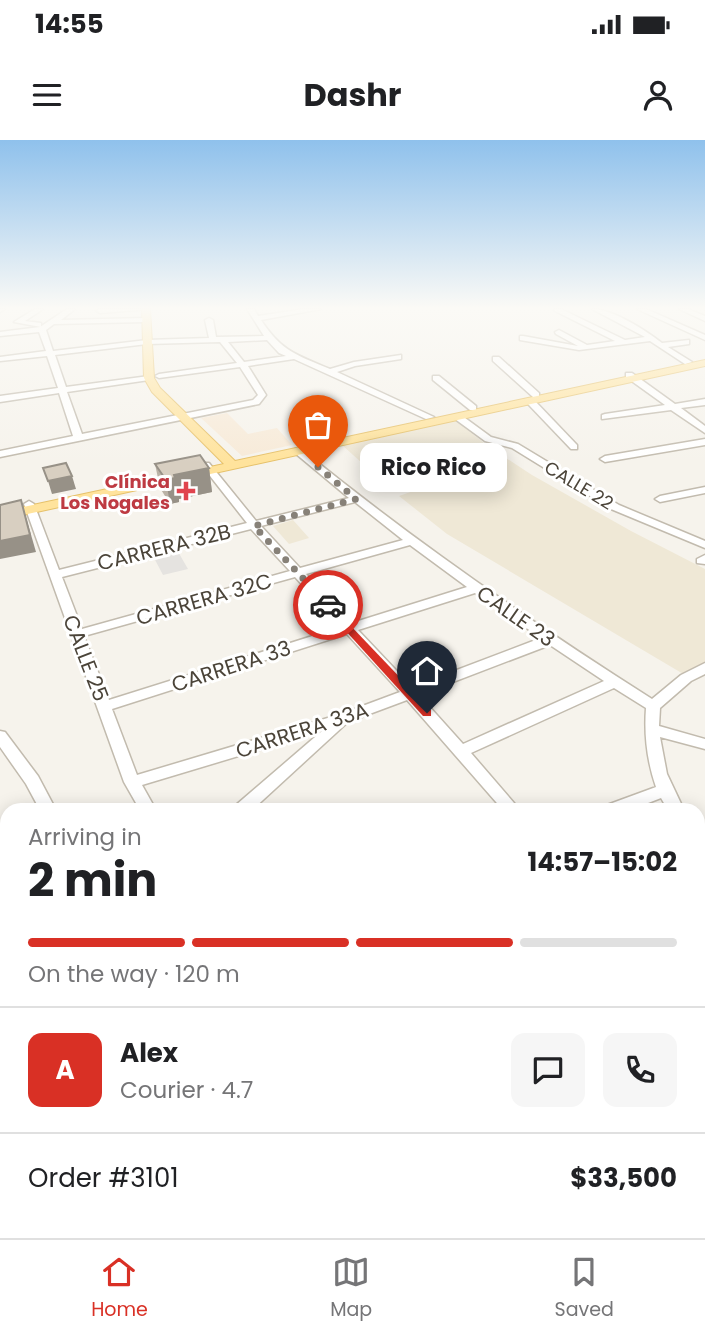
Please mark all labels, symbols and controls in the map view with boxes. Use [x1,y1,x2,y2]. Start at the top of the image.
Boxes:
text: 14:55 [35,6,104,42]
text: Dashr [303,72,402,117]
icon: menu [28,76,66,114]
icon: person [639,76,677,114]
pin [288,395,348,467]
icon: bag [299,406,337,444]
callout: Rico Rico [360,442,507,492]
text: Rico Rico [381,451,486,483]
street label: CALLE 22 [540,455,618,515]
place label: Clínica Los Nogales [60,469,170,515]
marker: Clínica Los Nogales [176,481,196,501]
street label: CARRERA 32B [94,516,234,578]
street label: CARRERA 32C [133,566,275,632]
courier [293,570,363,640]
street label: CALLE 23 [471,578,561,654]
icon: car [309,586,347,624]
street label: CALLE 25 [56,611,116,705]
street label: CARRERA 33 [168,633,294,699]
pin [397,641,457,713]
icon: home [408,652,446,690]
street label: CARRERA 33A [232,695,372,765]
text: Arriving in [28,821,142,853]
text: 14:57–15:02 [527,844,677,880]
text: 2 min [28,848,157,912]
text: On the way · 120 m [28,958,240,990]
button: chat [511,1033,585,1107]
button: phone [603,1033,677,1107]
text: Alex [120,1035,178,1071]
text: A [55,1052,75,1088]
text: Courier · 4.7 [120,1074,253,1106]
text: Order #3101 [28,1160,179,1196]
text: $33,500 [570,1160,677,1196]
tab: Home [91,1253,148,1324]
tab: Map [330,1253,372,1324]
tab: Saved [555,1253,614,1324]

